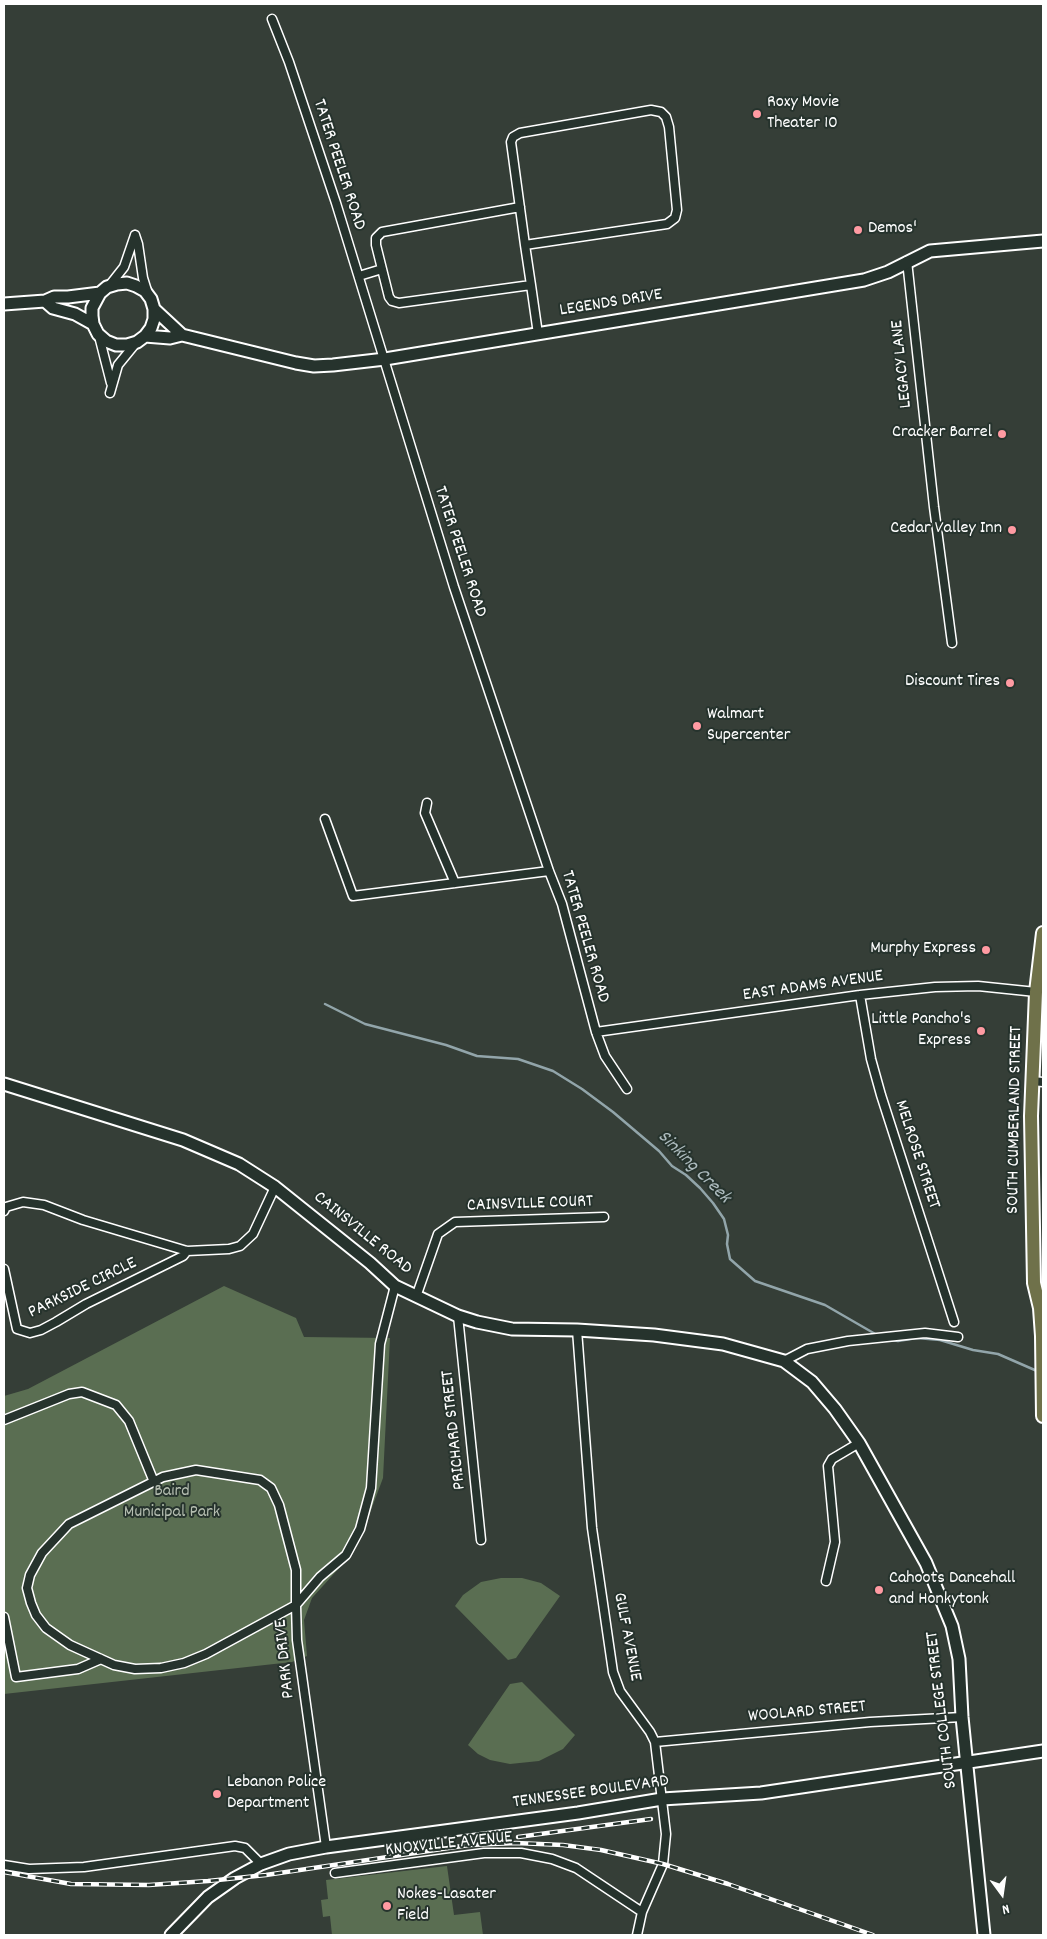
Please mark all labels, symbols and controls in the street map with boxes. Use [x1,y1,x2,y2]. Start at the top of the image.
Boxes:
place label: Roxy Movie Theater 10 [767,93,839,136]
street label: TATER PEELER ROAD [307,97,369,233]
marker: Roxy Movie Theater 10 [751,108,763,120]
place label: Demos' [868,219,917,241]
marker: Demos' [852,224,864,236]
street label: LEGENDS DRIVE [558,285,664,323]
street label: LEGACY LANE [888,319,918,409]
place label: Cracker Barrel [892,423,992,445]
marker: Cracker Barrel [996,428,1008,440]
street label: TATER PEELER ROAD [428,484,490,620]
place label: Cedar Valley Inn [890,519,1002,541]
marker: Cedar Valley Inn [1006,524,1018,536]
place label: Discount Tires [905,672,1000,694]
marker: Discount Tires [1004,677,1016,689]
place label: Walmart Supercenter [707,705,790,748]
marker: Walmart Supercenter [691,720,703,732]
street label: TATER PEELER ROAD [555,868,613,1006]
place label: Murphy Express [870,939,976,961]
marker: Murphy Express [980,944,992,956]
street label: EAST ADAMS AVENUE [742,966,884,1008]
place label: Little Pancho's Express [871,1010,971,1052]
marker: Little Pancho's Express [975,1025,987,1037]
street label: SOUTH CUMBERLAND STREET [1004,1026,1028,1214]
street label: MELROSE STREET [888,1098,944,1212]
water label: Sinking Creek [652,1127,734,1209]
street label: CAINSVILLE ROAD [308,1188,416,1280]
street label: CAINSVILLE COURT [467,1192,593,1218]
street label: PARKSIDE CIRCLE [25,1253,141,1325]
street label: PRICHARD STREET [438,1369,472,1491]
park label: Baird Municipal Park [124,1482,220,1525]
place label: Cahoots Dancehall and Honkytonk [889,1569,1015,1612]
marker: Cahoots Dancehall and Honkytonk [873,1584,885,1596]
street label: GULF AVENUE [607,1591,645,1683]
street label: PARK DRIVE [271,1618,301,1700]
street label: SOUTH COLLEGE STREET [923,1630,963,1790]
street label: WOOLARD STREET [747,1697,867,1729]
street label: TENNESSEE BOULEVARD [512,1771,670,1815]
place label: Lebanon Police Department [227,1773,326,1816]
marker: Lebanon Police Department [211,1788,223,1800]
street label: KNOXVILLE AVENUE [384,1828,514,1862]
north arrow [977,1869,1027,1919]
place label: Nokes-Lasater Field [397,1885,496,1928]
text: N [1000,1898,1011,1919]
marker: Nokes-Lasater Field [381,1900,393,1912]

